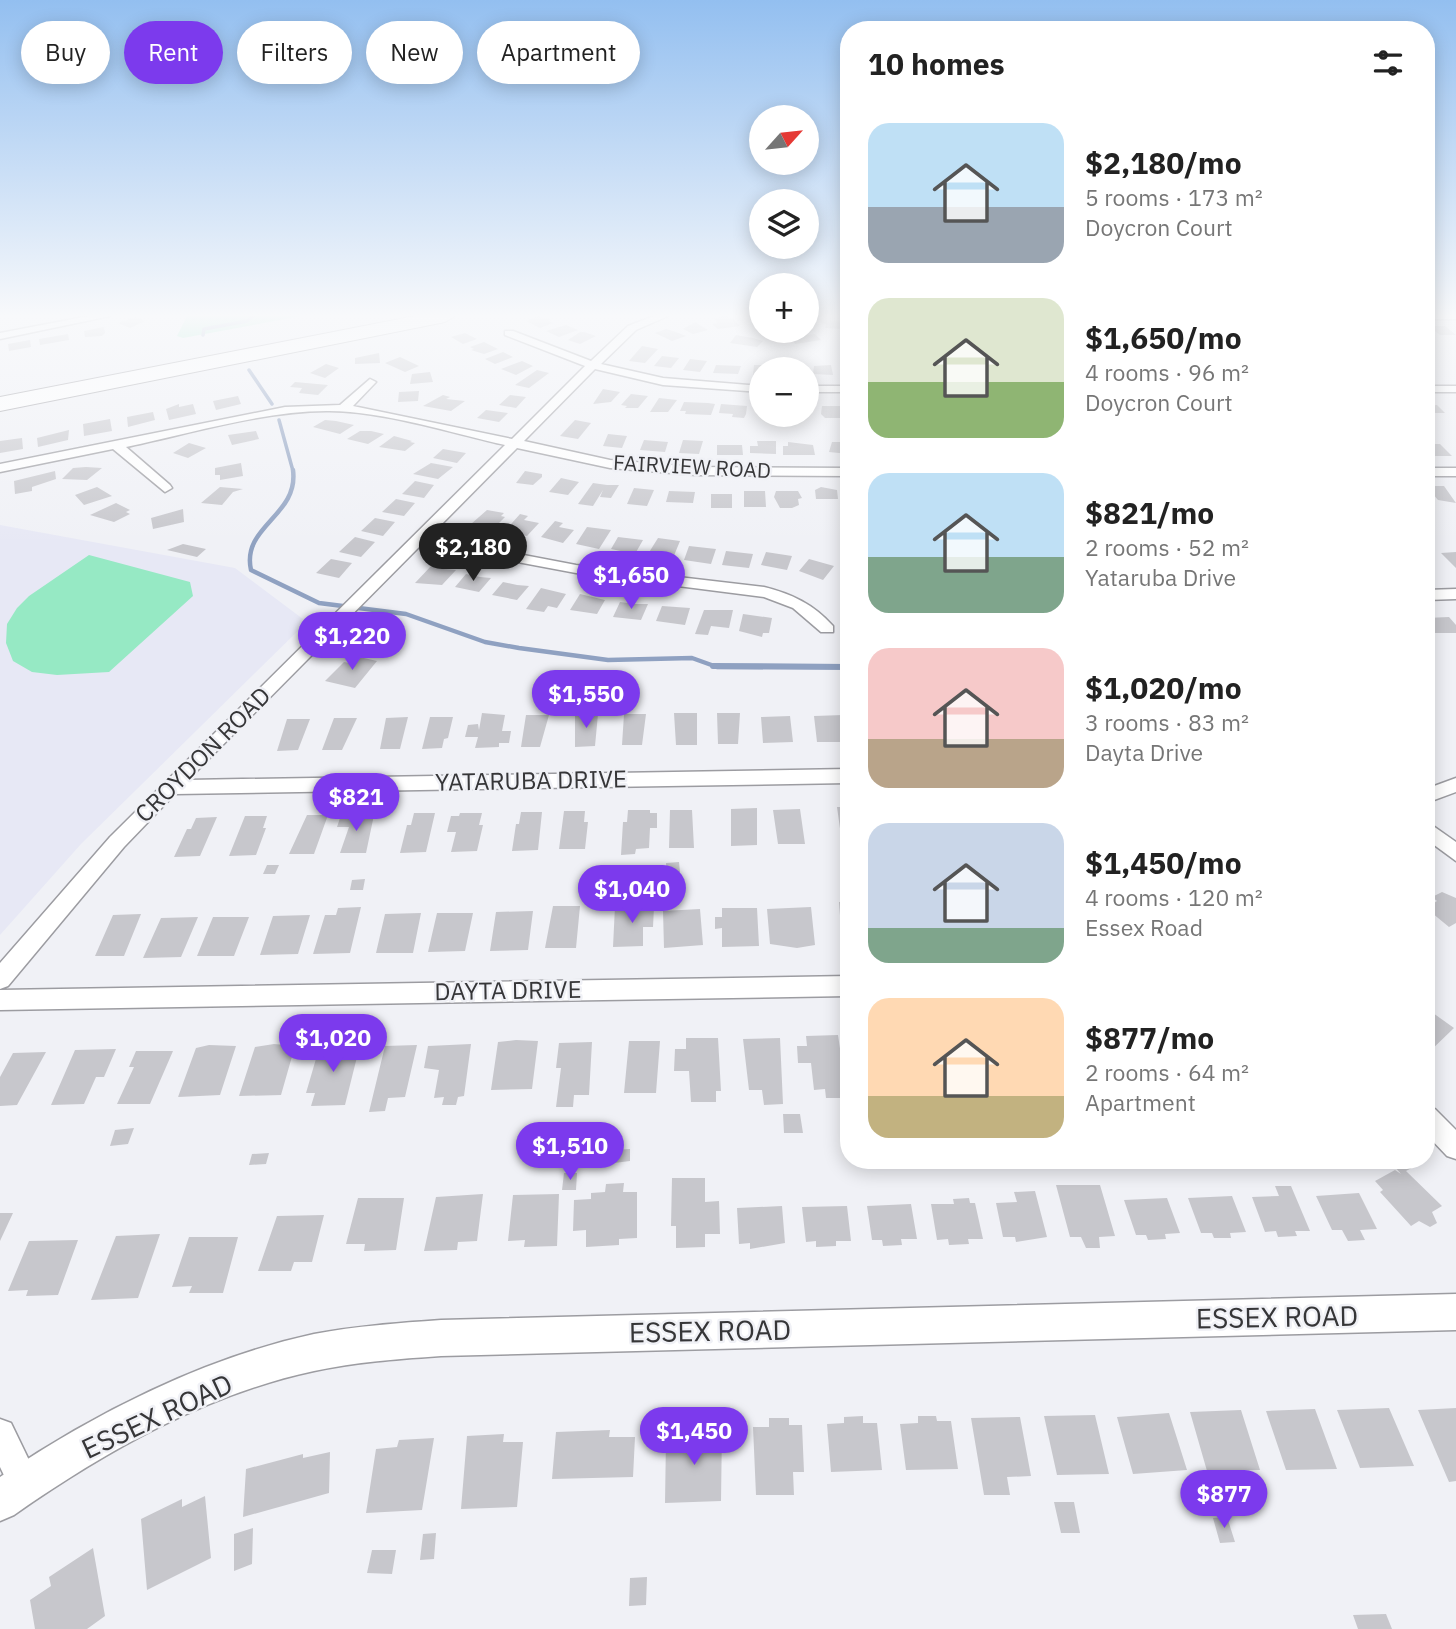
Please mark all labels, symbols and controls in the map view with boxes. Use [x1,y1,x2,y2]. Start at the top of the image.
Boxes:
chip: Buy [21,21,110,84]
chip: Rent [124,21,223,84]
chip: Filters [237,21,352,84]
chip: New [366,21,463,84]
chip: Apartment [477,21,640,84]
text: 10 homes [868,44,1005,83]
icon: filters [1369,44,1407,82]
north arrow [749,105,819,175]
map controls [749,105,819,427]
text: $2,180/mo [1085,143,1242,182]
icon: home [924,151,1008,235]
text: 5 rooms · 173 m² [1085,182,1263,212]
button: layers [749,189,819,259]
text: Doycron Court [1085,212,1233,242]
button: + [749,273,819,343]
text: $1,650/mo [1085,318,1242,357]
icon: home [924,326,1008,410]
button: − [749,357,819,427]
text: 4 rooms · 96 m² [1085,357,1249,387]
text: Doycron Court [1085,387,1233,417]
street label: FAIRVIEW ROAD [612,448,772,484]
text: $821/mo [1085,493,1214,532]
icon: home [924,501,1008,585]
pin: $2,180 [416,524,530,583]
text: $2,180 [435,531,511,561]
text: 2 rooms · 52 m² [1085,532,1249,562]
pin: $1,650 [574,552,688,611]
text: $1,650 [593,559,669,589]
text: Yataruba Drive [1085,562,1236,592]
pin: $1,220 [295,612,409,672]
text: $1,220 [314,620,390,650]
text: $1,020/mo [1085,668,1242,707]
pin: $1,550 [529,670,643,730]
icon: home [924,676,1008,760]
text: $1,550 [548,678,624,708]
street label: CROYDON ROAD [128,680,277,829]
text: 3 rooms · 83 m² [1085,707,1249,737]
text: Dayta Drive [1085,737,1203,767]
street label: YATARUBA DRIVE [435,762,627,798]
pin: $821 [315,774,397,833]
text: $821 [328,781,384,811]
text: $1,450/mo [1085,843,1242,882]
icon: home [924,851,1008,935]
pin: $1,040 [575,866,689,925]
text: $1,040 [594,873,670,903]
text: 4 rooms · 120 m² [1085,882,1263,912]
text: Essex Road [1085,912,1203,942]
street label: DAYTA DRIVE [434,973,582,1007]
pin: $1,020 [276,1014,390,1074]
text: $877/mo [1085,1018,1214,1057]
text: $1,020 [295,1022,371,1052]
icon: home [924,1026,1008,1110]
text: 2 rooms · 64 m² [1085,1057,1249,1087]
text: Apartment [1085,1087,1196,1117]
pin: $1,510 [513,1122,627,1182]
text: $1,510 [532,1130,608,1160]
street label: ESSEX ROAD [1195,1297,1359,1336]
street label: ESSEX ROAD [628,1311,792,1350]
street label: ESSEX ROAD [75,1364,238,1467]
pin: $1,450 [637,1408,751,1467]
text: $1,450 [656,1415,732,1445]
pin: $877 [1183,1470,1265,1530]
text: $877 [1196,1478,1252,1508]

